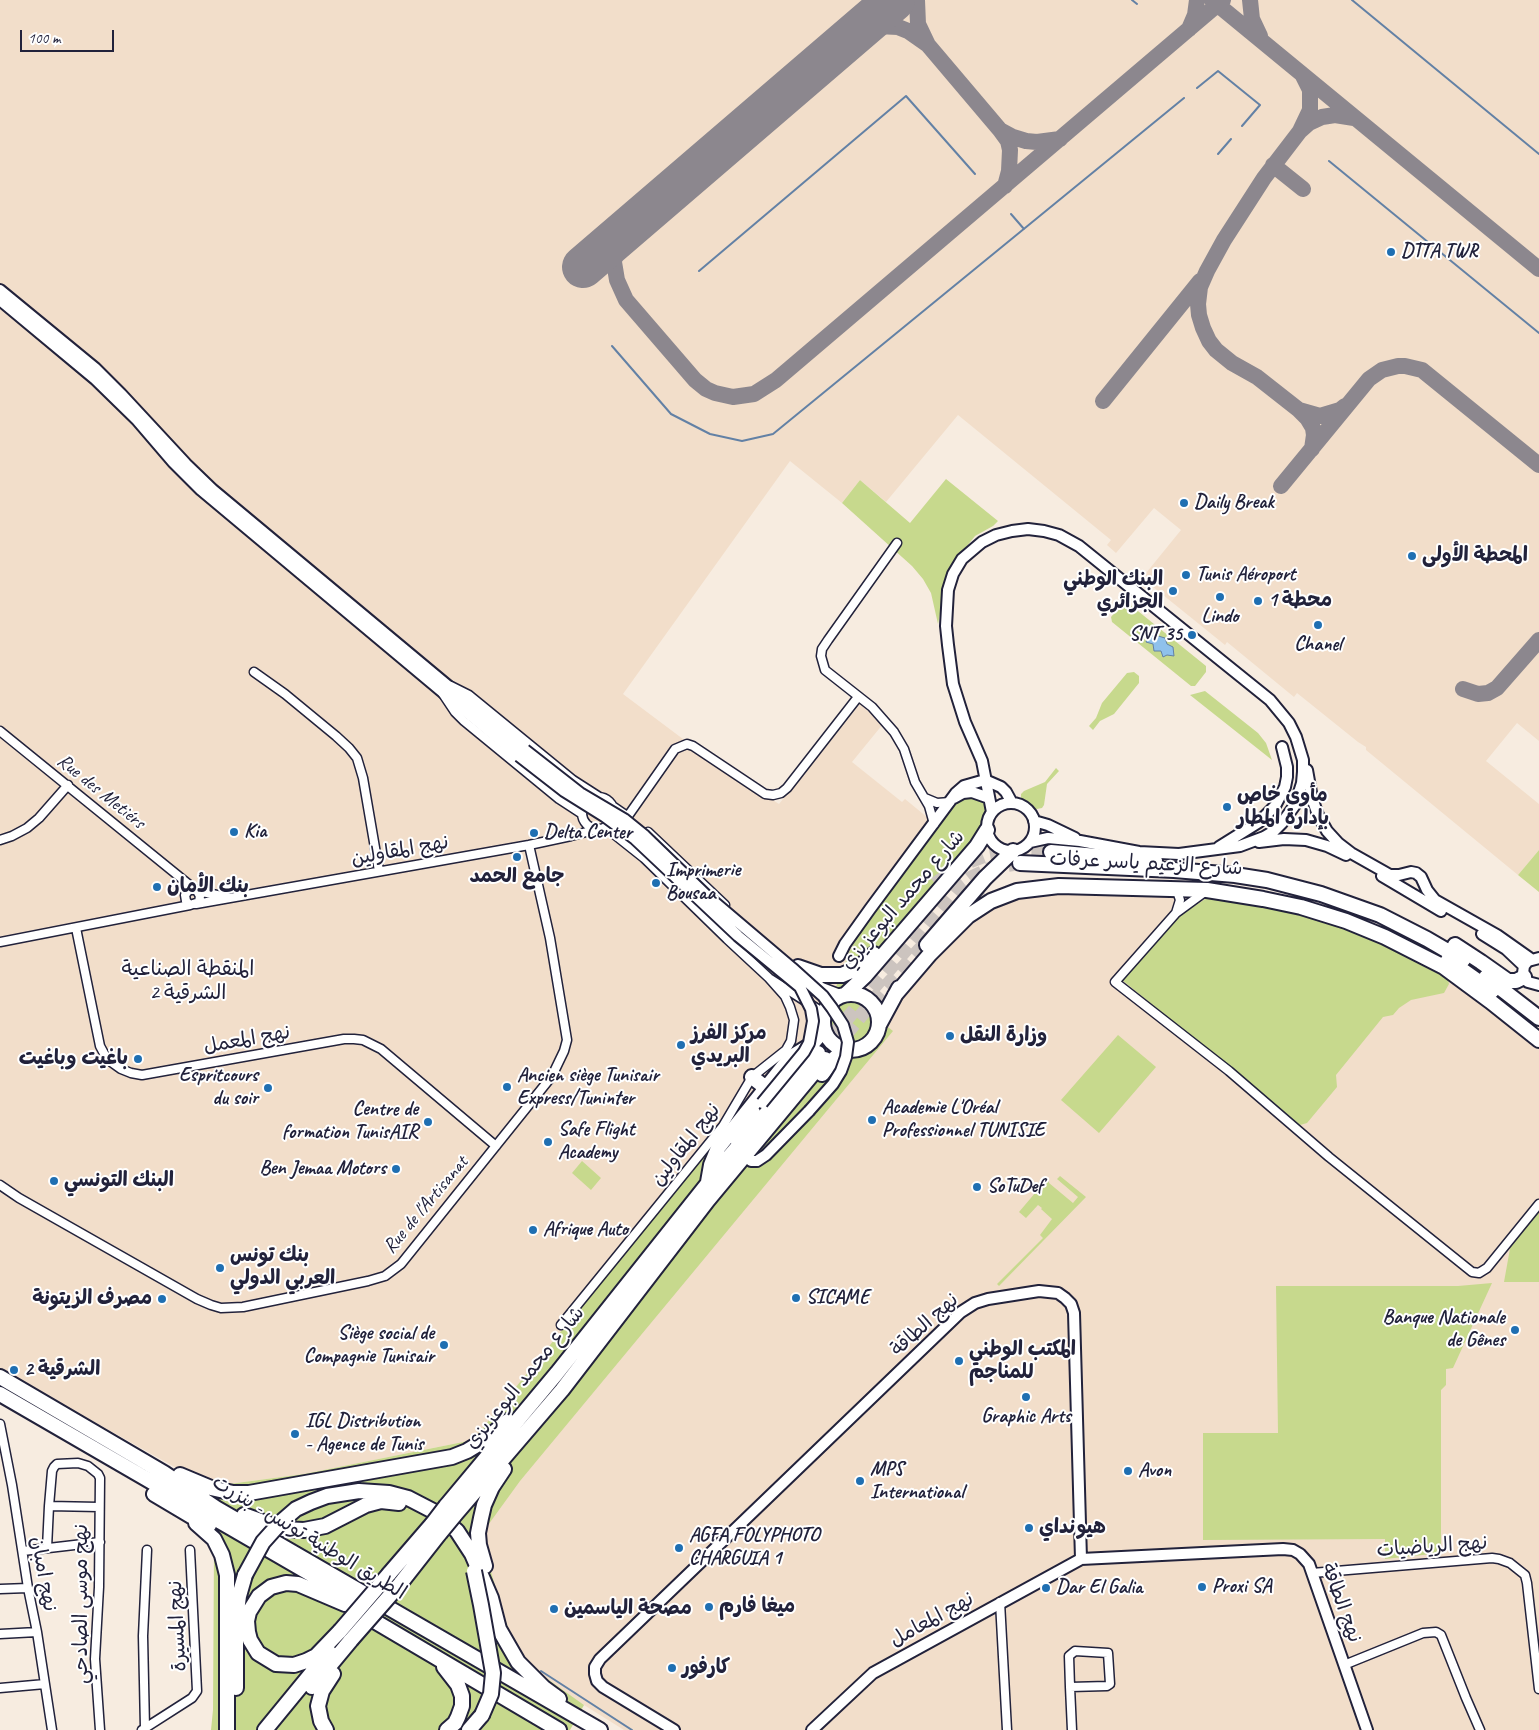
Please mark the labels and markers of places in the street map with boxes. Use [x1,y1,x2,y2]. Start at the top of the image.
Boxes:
place label: DTTA TWR [1401,240,1478,264]
marker: DTTA TWR [1385,246,1397,258]
place label: Daily Break [1194,491,1274,515]
marker: Daily Break [1178,497,1190,509]
place label: المحطة الأولى [1422,544,1528,568]
marker: المحطة الأولى [1406,550,1418,562]
place label: Tunis Aéroport [1196,563,1295,587]
place label: البنك الوطني الجزائري [1063,568,1163,615]
marker: Tunis Aéroport [1180,569,1192,581]
marker: البنك الوطني الجزائري [1167,585,1179,597]
place label: محطة 1 [1268,589,1332,613]
marker: Lindo [1214,591,1226,603]
marker: محطة 1 [1252,595,1264,607]
place label: Lindo [1201,605,1239,629]
marker: Chanel [1312,619,1324,631]
place label: SNT 35 [1129,623,1182,647]
marker: SNT 35 [1186,629,1198,641]
place label: Chanel [1294,633,1342,657]
place label: مأوى خاص بإدارة المطار [1237,784,1329,831]
marker: مأوى خاص بإدارة المطار [1221,801,1233,813]
place label: Kia [244,820,266,844]
place label: Delta Center [544,821,632,845]
marker: Kia [228,826,240,838]
marker: Delta Center [528,827,540,839]
marker: جامع الحمد [511,851,523,863]
place label: Imprimerie Bousaa [666,859,740,906]
place label: جامع الحمد [470,865,564,889]
place label: بنك الأمان [167,875,249,899]
marker: Imprimerie Bousaa [650,877,662,889]
marker: بنك الأمان [151,881,163,893]
place label: مركز الفرز البريدي [691,1022,767,1069]
place label: وزارة النقل [960,1024,1047,1048]
marker: وزارة النقل [944,1030,956,1042]
marker: مركز الفرز البريدي [675,1039,687,1051]
place label: باغيت وباغيت [19,1047,128,1071]
marker: باغيت وباغيت [132,1053,144,1065]
place label: Espritcours du soir [179,1064,258,1111]
place label: Ancien siège Tunisair Express/Tuninter [517,1064,659,1111]
marker: Ancien siège Tunisair Express/Tuninter [501,1081,513,1093]
marker: Espritcours du soir [262,1082,274,1094]
place label: Academie L'Oréal Professionnel TUNISIE [882,1096,1045,1143]
place label: Centre de formation TunisAIR [282,1098,418,1145]
marker: Academie L'Oréal Professionnel TUNISIE [866,1114,878,1126]
marker: Centre de formation TunisAIR [422,1116,434,1128]
place label: Safe Flight Academy [558,1118,634,1165]
marker: Safe Flight Academy [542,1136,554,1148]
place label: Ben Jemaa Motors [259,1157,386,1181]
marker: Ben Jemaa Motors [390,1163,402,1175]
place label: البنك التونسي [64,1169,174,1193]
marker: البنك التونسي [48,1175,60,1187]
place label: SoTuDef [987,1175,1043,1199]
marker: SoTuDef [971,1181,983,1193]
place label: Afrique Auto [543,1218,628,1242]
marker: Afrique Auto [527,1224,539,1236]
place label: بنك تونس العربي الدولي [230,1244,335,1291]
marker: بنك تونس العربي الدولي [214,1262,226,1274]
place label: SICAME [806,1286,869,1310]
place label: مصرف الزيتونة [32,1287,152,1311]
marker: SICAME [790,1292,802,1304]
marker: مصرف الزيتونة [156,1293,168,1305]
place label: Banque Nationale de Gênes [1383,1306,1505,1353]
place label: Siège social de Compagnie Tunisair [304,1322,434,1369]
marker: Banque Nationale de Gênes [1509,1324,1521,1336]
place label: المكتب الوطني للمناجم [969,1338,1076,1385]
marker: Siège social de Compagnie Tunisair [438,1339,450,1351]
marker: المكتب الوطني للمناجم [953,1355,965,1367]
place label: الشرقية 2 [24,1358,100,1382]
marker: الشرقية 2 [8,1364,20,1376]
marker: Graphic Arts [1020,1391,1032,1403]
place label: Graphic Arts [981,1405,1071,1429]
place label: IGL Distribution - Agence de Tunis [305,1410,423,1457]
marker: IGL Distribution - Agence de Tunis [289,1428,301,1440]
place label: MPS International [870,1458,964,1505]
place label: Avon [1138,1459,1171,1483]
marker: Avon [1122,1465,1134,1477]
marker: MPS International [854,1475,866,1487]
place label: هيونداي [1039,1516,1106,1540]
marker: هيونداي [1023,1522,1035,1534]
place label: AGFA FOLYPHOTO CHARGUIA 1 [689,1524,819,1571]
marker: AGFA FOLYPHOTO CHARGUIA 1 [673,1542,685,1554]
place label: Proxi SA [1212,1575,1272,1599]
place label: Dar El Galia [1056,1576,1142,1600]
marker: Proxi SA [1196,1581,1208,1593]
marker: Dar El Galia [1040,1582,1052,1594]
place label: ميغا فارم [719,1595,795,1619]
place label: مصحة الياسمين [564,1597,692,1621]
marker: ميغا فارم [703,1601,715,1613]
marker: مصحة الياسمين [548,1603,560,1615]
place label: كارفور [682,1656,730,1680]
marker: كارفور [666,1662,678,1674]

